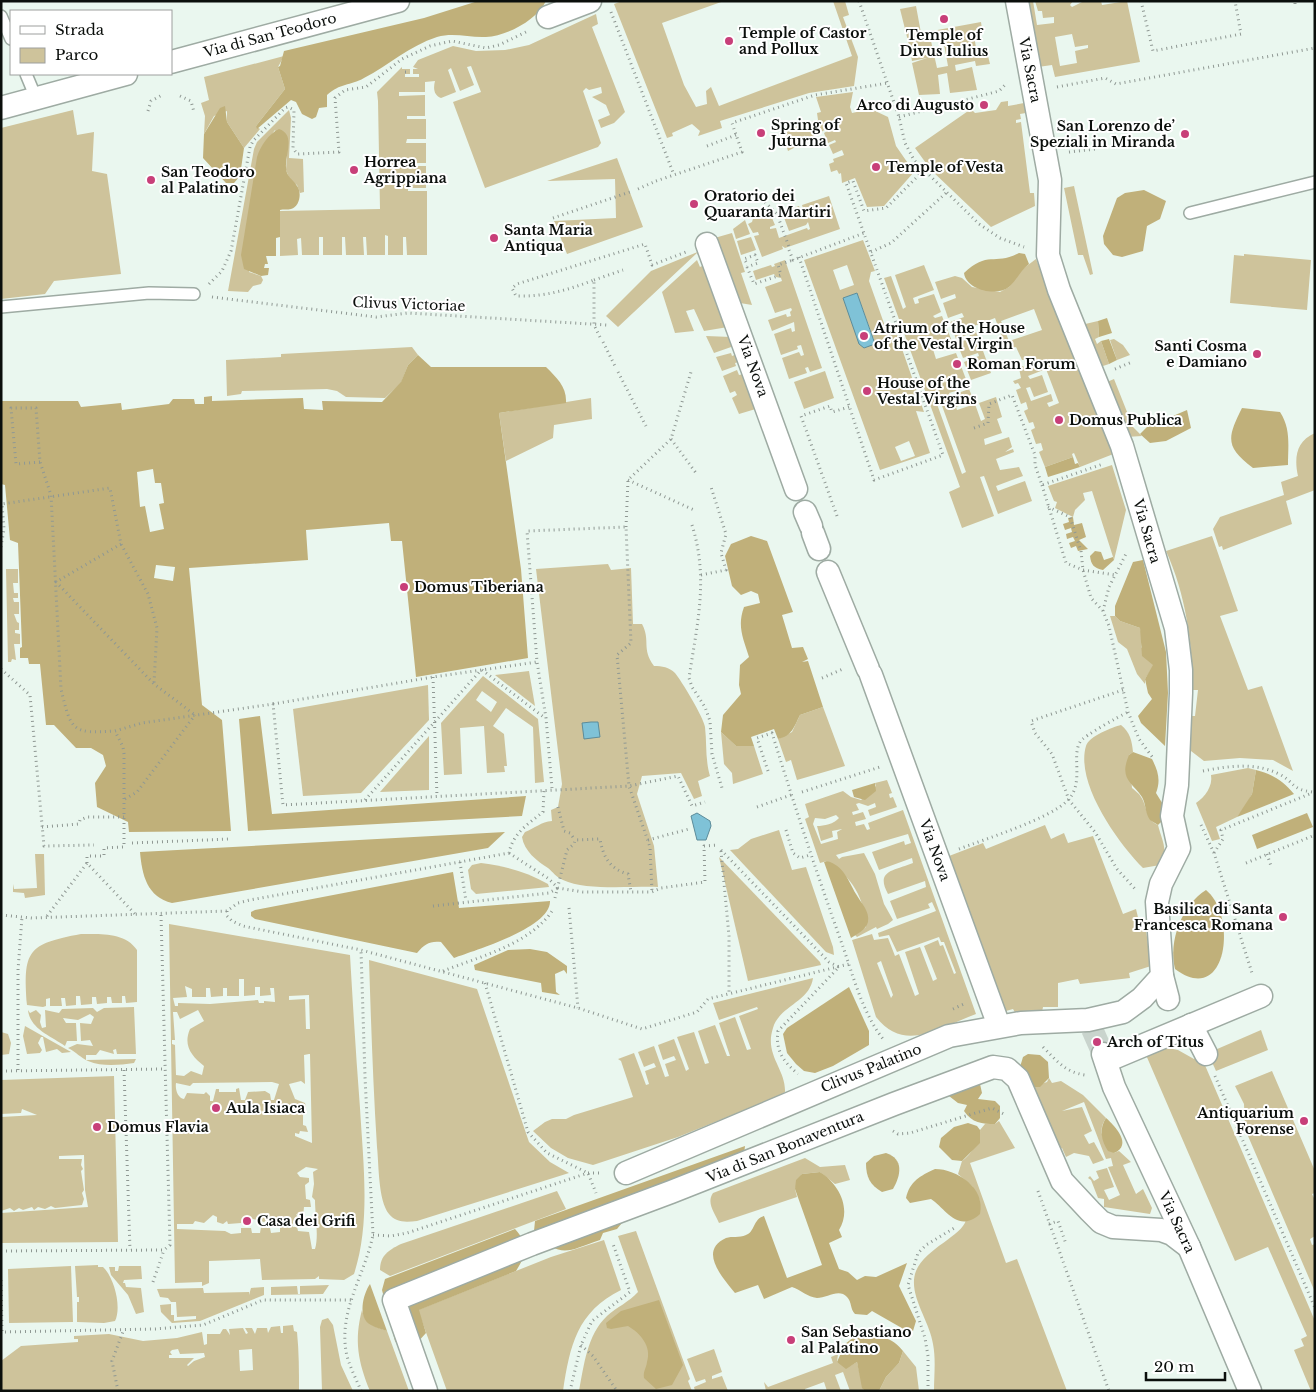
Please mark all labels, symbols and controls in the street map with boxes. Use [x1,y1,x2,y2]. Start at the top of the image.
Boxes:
street label: Via di San Teodoro [201,9,338,62]
legend [10,10,172,75]
marker: Temple of Divus Iulius [938,13,950,25]
text: Strada [55,20,105,39]
place label: Temple of Castor and Pollux [739,24,867,58]
place label: Temple of Divus Iulius [900,26,989,60]
marker: Temple of Castor and Pollux [723,35,735,47]
street label: Via Sacra [1015,35,1045,104]
text: Parco [55,45,98,64]
place label: Arco di Augusto [856,96,974,114]
marker: Arco di Augusto [978,99,990,111]
place label: Spring of Juturna [768,116,841,150]
place label: San Lorenzo de’ Speziali in Miranda [1030,117,1175,151]
marker: Spring of Juturna [755,127,767,139]
marker: San Lorenzo de’ Speziali in Miranda [1179,128,1191,140]
place label: Horrea Agrippiana [363,153,447,187]
place label: Temple of Vesta [886,158,1004,176]
marker: Temple of Vesta [870,161,882,173]
place label: San Teodoro al Palatino [161,163,255,197]
marker: Horrea Agrippiana [348,164,360,176]
marker: San Teodoro al Palatino [145,174,157,186]
place label: Oratorio dei Quaranta Martiri [704,187,831,221]
marker: Oratorio dei Quaranta Martiri [688,198,700,210]
place label: Santa Maria Antiqua [503,221,593,255]
marker: Santa Maria Antiqua [488,232,500,244]
street label: Clivus Victoriae [352,293,466,315]
place label: Atrium of the House of the Vestal Virgin [873,319,1025,353]
marker: Atrium of the House of the Vestal Virgin [858,330,870,342]
street label: Via Nova [733,332,773,400]
place label: Santi Cosma e Damiano [1155,337,1247,371]
marker: Santi Cosma e Damiano [1251,348,1263,360]
place label: Roman Forum [967,355,1076,373]
marker: Roman Forum [951,358,963,370]
place label: House of the Vestal Virgins [876,374,977,408]
marker: House of the Vestal Virgins [861,385,873,397]
place label: Domus Publica [1069,411,1182,429]
marker: Domus Publica [1053,414,1065,426]
street label: Via Sacra [1129,496,1165,565]
place label: Domus Tiberiana [414,578,544,596]
marker: Domus Tiberiana [398,581,410,593]
street label: Via Nova [915,816,955,884]
place label: Basilica di Santa Francesca Romana [1134,900,1273,934]
marker: Basilica di Santa Francesca Romana [1277,911,1289,923]
place label: Arch of Titus [1106,1033,1204,1051]
marker: Arch of Titus [1091,1036,1103,1048]
street label: Clivus Palatino [818,1040,924,1096]
place label: Aula Isiaca [225,1099,305,1117]
marker: Aula Isiaca [210,1102,222,1114]
place label: Antiquarium Forense [1196,1104,1295,1138]
street label: Via di San Bonaventura [703,1107,866,1187]
marker: Antiquarium Forense [1298,1115,1310,1127]
place label: Domus Flavia [107,1118,209,1136]
marker: Domus Flavia [91,1121,103,1133]
street label: Via Sacra [1154,1187,1199,1256]
place label: Casa dei Grifi [257,1212,356,1230]
marker: Casa dei Grifi [241,1215,253,1227]
place label: San Sebastiano al Palatino [801,1323,912,1357]
marker: San Sebastiano al Palatino [785,1334,797,1346]
scale bar [1146,1350,1225,1382]
text: 20 m [1154,1357,1194,1376]

